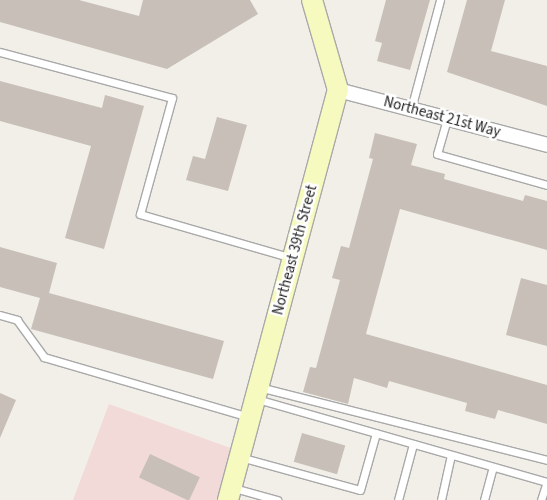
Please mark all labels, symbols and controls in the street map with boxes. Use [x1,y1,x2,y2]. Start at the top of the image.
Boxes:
street label: Northeast 21st Way [382,93,502,141]
street label: Northeast 39th Street [269,183,321,317]

